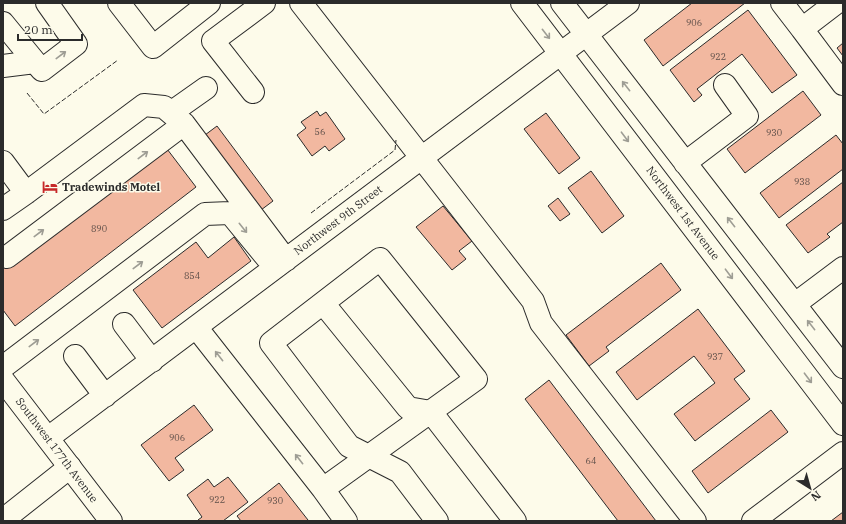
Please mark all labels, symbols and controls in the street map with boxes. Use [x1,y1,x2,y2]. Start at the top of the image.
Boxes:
scale bar [18,16,82,42]
house number: 906 [686,17,702,28]
text: 20 m [24,22,53,37]
one-way arrow [542,28,550,39]
one-way arrow [56,51,67,60]
house number: 922 [710,51,726,62]
one-way arrow [622,80,630,91]
house number: 56 [315,126,325,137]
house number: 930 [766,127,782,138]
one-way arrow [621,132,629,143]
one-way arrow [137,151,148,160]
street label: Northwest 1st Avenue [643,163,723,263]
house number: 938 [794,176,810,187]
hotel icon: Tradewinds Motel [41,178,59,196]
place label: Tradewinds Motel [62,180,161,194]
street label: Northwest 9th Street [291,182,385,258]
one-way arrow [727,217,735,228]
house number: 890 [91,223,107,234]
one-way arrow [239,223,247,234]
one-way arrow [33,229,44,237]
one-way arrow [132,261,143,269]
one-way arrow [725,269,733,280]
house number: 854 [184,270,200,281]
one-way arrow [806,320,815,331]
one-way arrow [29,339,40,348]
one-way arrow [215,351,224,362]
house number: 937 [707,351,723,362]
one-way arrow [803,372,812,383]
street label: Southwest 177th Avenue [13,395,101,505]
house number: 906 [169,432,185,443]
one-way arrow [295,453,304,464]
house number: 64 [586,455,596,466]
north arrow [790,468,830,508]
text: N [808,488,824,504]
house number: 922 [209,494,225,505]
house number: 930 [267,495,283,506]

